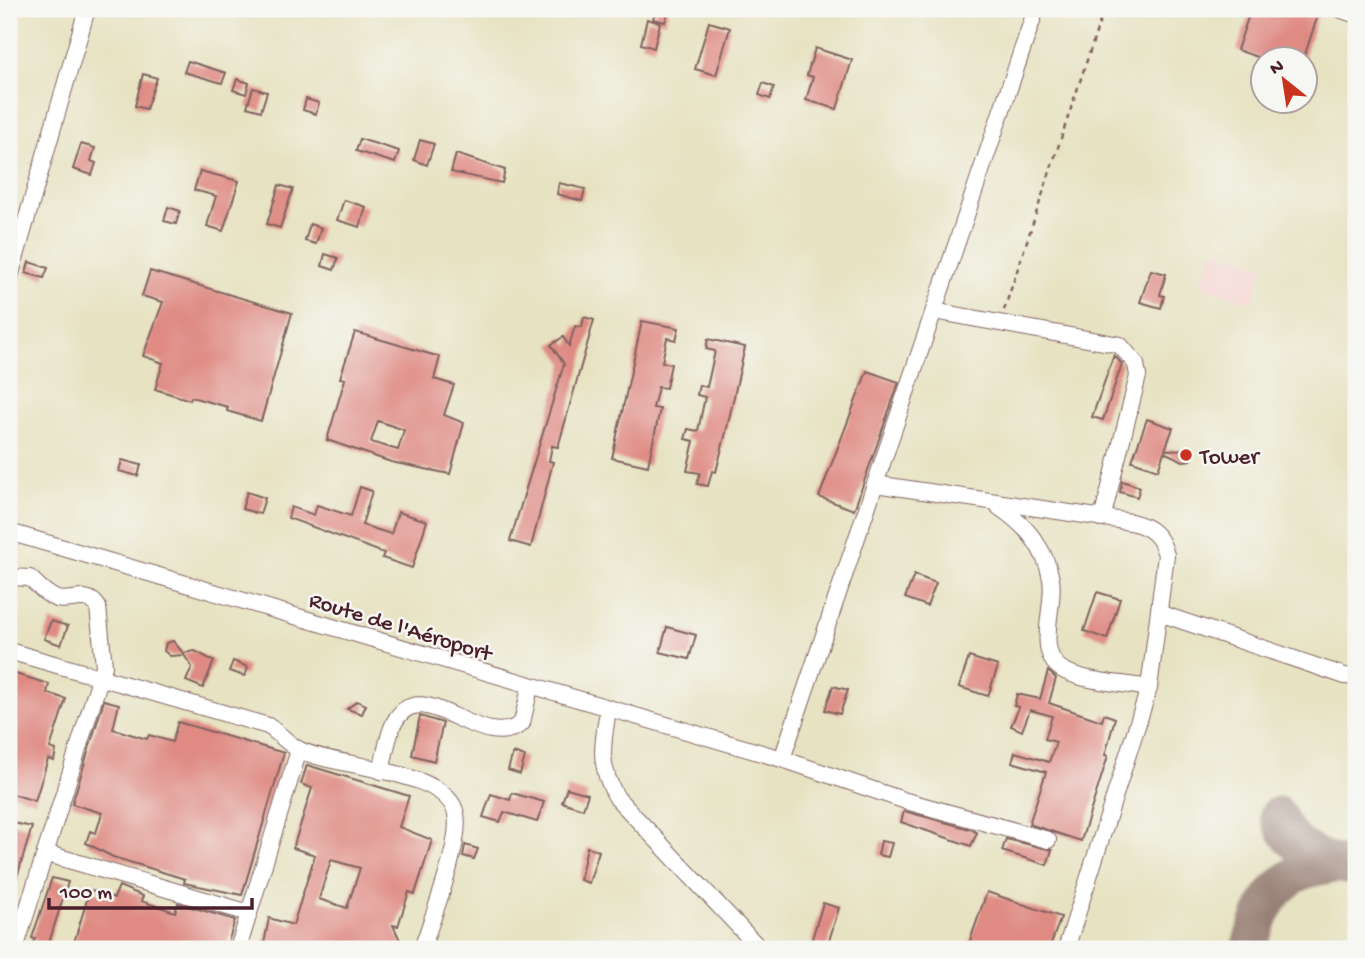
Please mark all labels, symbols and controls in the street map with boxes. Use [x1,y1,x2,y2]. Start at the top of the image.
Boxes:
north arrow [1250,46,1320,116]
text: N [1266,55,1288,81]
place label: Tower [1198,445,1260,472]
marker: Tower [1178,447,1194,463]
street label: Route de l'Aéroport [305,588,496,669]
scale bar [49,867,252,911]
text: 100 m [59,882,112,907]

